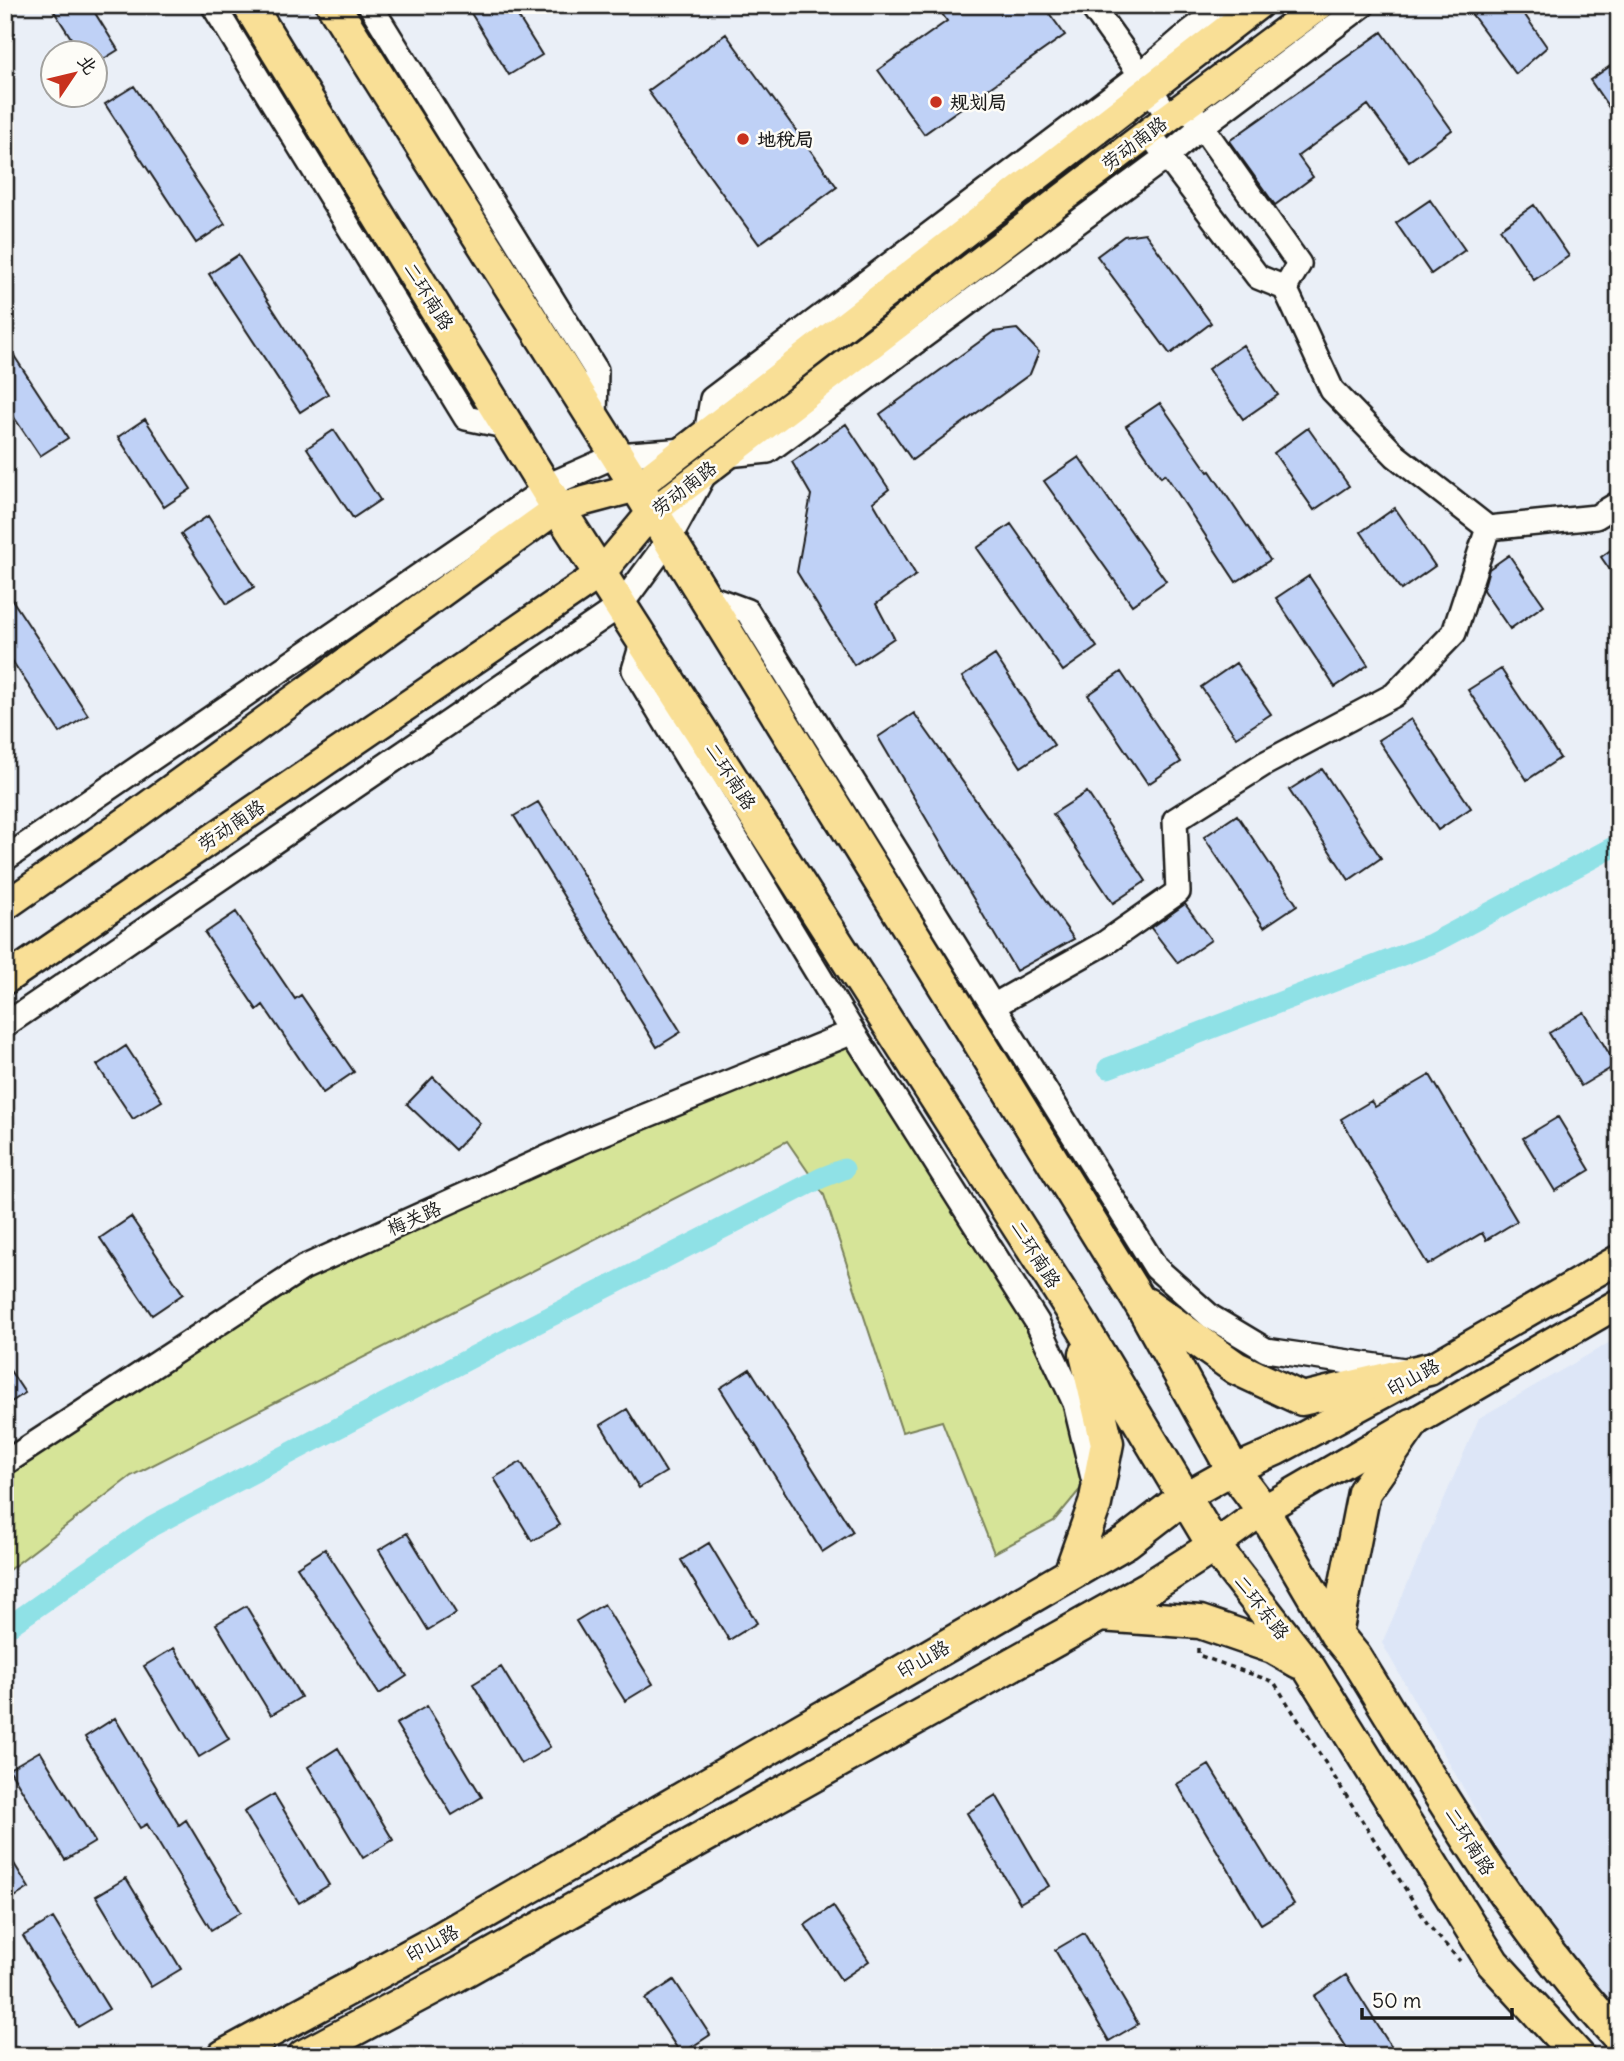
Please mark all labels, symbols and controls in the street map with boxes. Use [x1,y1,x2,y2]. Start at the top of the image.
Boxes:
north arrow [38,38,108,108]
text: 北 [73,50,103,79]
place label: 规划局 [950,90,1007,114]
marker: 规划局 [928,94,944,110]
street label: 劳动南路 [1096,111,1172,175]
place label: 地税局 [757,127,814,151]
marker: 地税局 [735,131,751,147]
street label: 二环南路 [399,257,459,335]
street label: 劳动南路 [647,455,721,521]
street label: 二环南路 [700,738,762,814]
street label: 劳动南路 [193,794,269,856]
street label: 梅关路 [383,1195,445,1241]
street label: 二环南路 [1006,1215,1066,1293]
street label: 印山路 [1382,1353,1444,1401]
street label: 二环东路 [1229,1570,1295,1644]
street label: 印山路 [892,1634,954,1684]
street label: 二环南路 [1440,1802,1500,1880]
street label: 印山路 [401,1919,463,1967]
scale bar [1362,1977,1512,2021]
text: 50 m [1372,1987,1421,2014]

